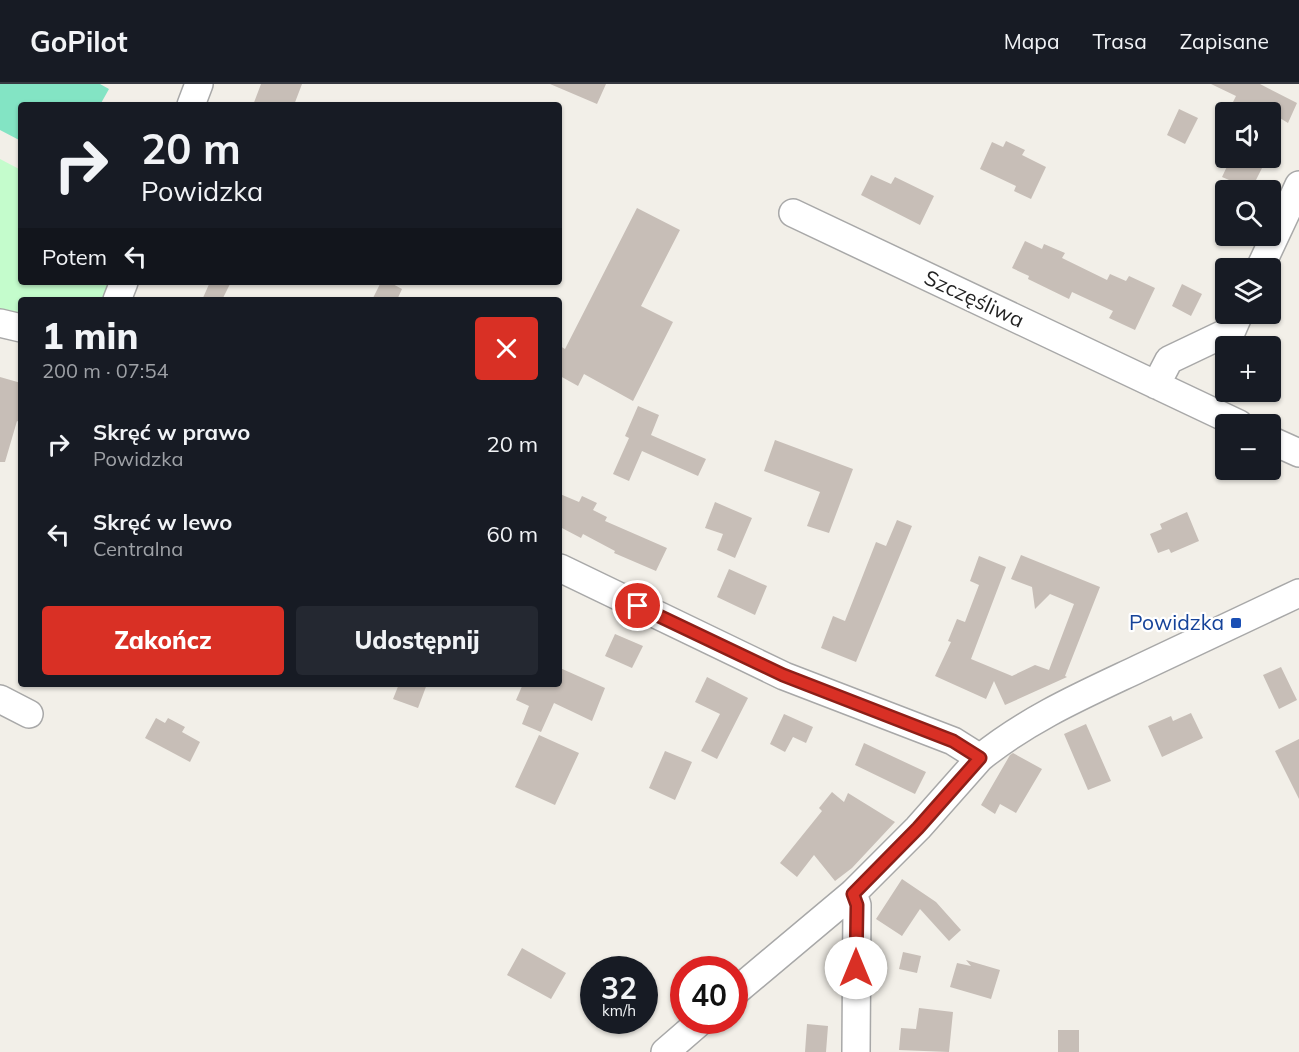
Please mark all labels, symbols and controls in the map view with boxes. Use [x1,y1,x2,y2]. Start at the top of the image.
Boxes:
text: GoPilot [30,24,128,59]
text: Mapa [1004,28,1060,54]
text: Trasa [1093,28,1147,54]
text: Zapisane [1180,28,1269,54]
map controls [1215,102,1281,480]
button: sound [1215,102,1281,168]
text: 20 m [141,122,241,175]
icon: right [42,126,120,204]
text: Powidzka [141,174,263,208]
button: search [1215,180,1281,246]
icon: left [119,240,152,273]
text: Potem [42,243,107,271]
button: layers [1215,258,1281,324]
street label: Szczęśliwa [920,264,1029,333]
text: 1 min [42,313,138,358]
button: close [475,317,538,380]
button: + [1215,336,1281,402]
text: 200 m · 07:54 [42,358,168,383]
button: − [1215,414,1281,480]
text: Skręć w prawo [93,418,250,446]
icon: right [42,428,75,461]
text: 20 m [487,430,538,458]
text: Powidzka [93,446,184,471]
text: Skręć w lewo [93,508,232,536]
icon: left [42,518,75,551]
text: 60 m [487,520,538,548]
text: Centralna [93,536,183,561]
pin [612,580,663,631]
icon: arrive [621,589,654,622]
button: Zakończ [42,606,284,675]
button: Udostępnij [296,606,538,675]
place label: Powidzka [1129,609,1224,635]
marker: Powidzka [1229,616,1243,630]
position arrow [824,936,888,1000]
speed limit sign: 40 [670,956,748,1034]
text: 32 [601,969,637,1007]
text: km/h [602,1001,636,1020]

